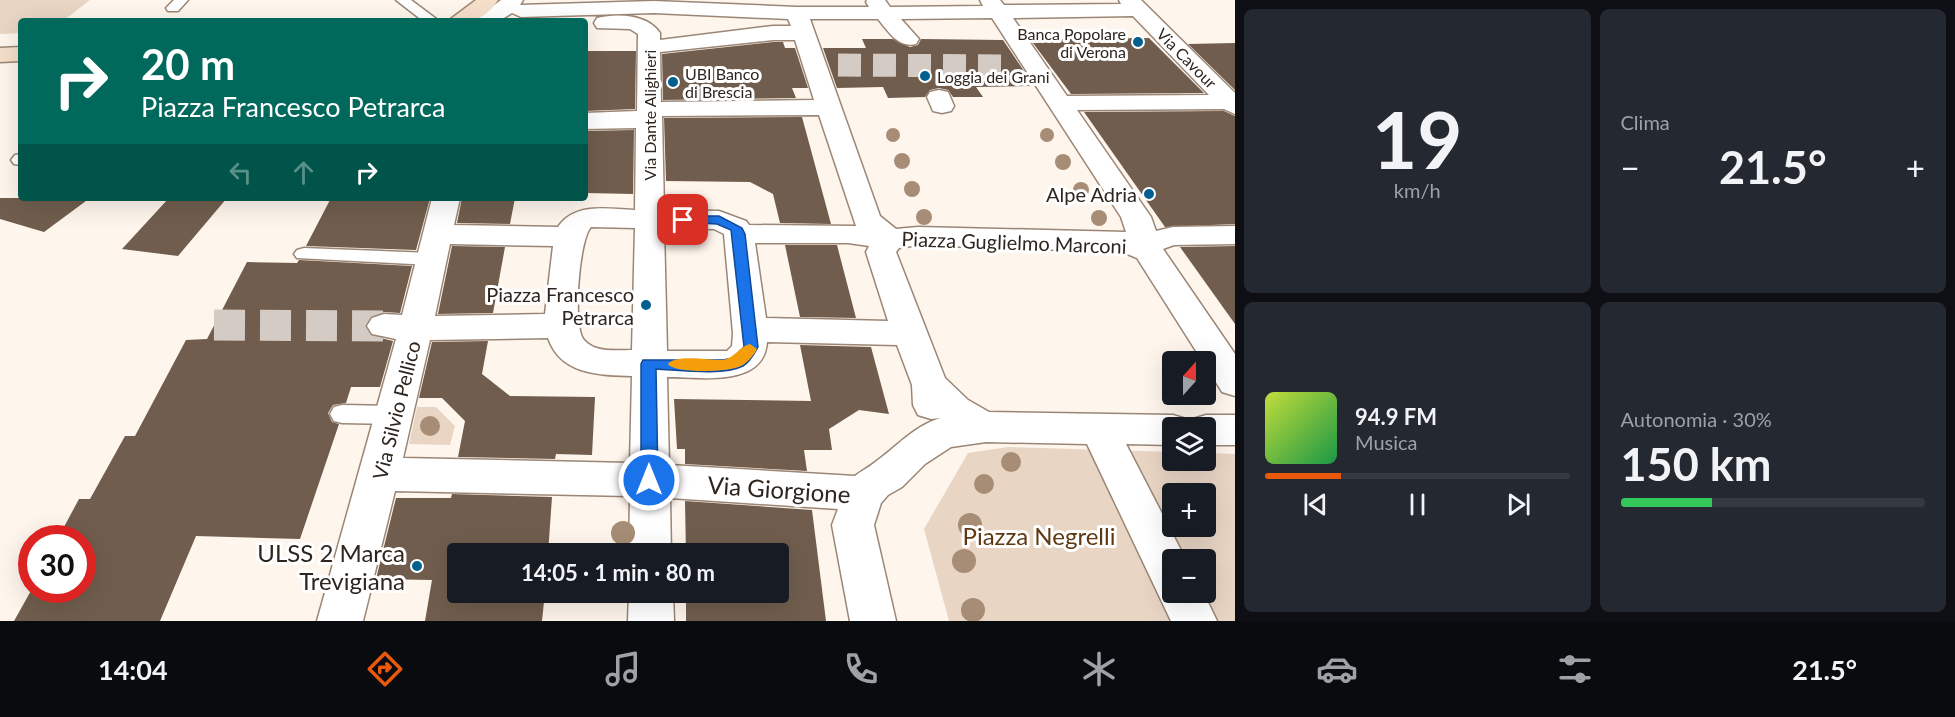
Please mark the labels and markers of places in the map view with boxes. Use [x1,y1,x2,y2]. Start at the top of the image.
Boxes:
place label: Banca Popolare di Verona [1017,24,1126,61]
marker: Banca Popolare di Verona [1131,35,1145,49]
place label: UBI Banco di Brescia [685,64,759,101]
place label: Loggia dei Grani [937,67,1049,86]
marker: Loggia dei Grani [918,69,932,83]
marker: UBI Banco di Brescia [666,75,680,89]
place label: Alpe Adria [1046,182,1137,206]
marker: Alpe Adria [1142,187,1156,201]
pin [657,194,708,245]
place label: Piazza Francesco Petrarca [486,282,634,329]
marker: Piazza Francesco Petrarca [639,298,653,312]
place label: ULSS 2 Marca Trevigiana [257,538,405,595]
marker: ULSS 2 Marca Trevigiana [410,559,424,573]

